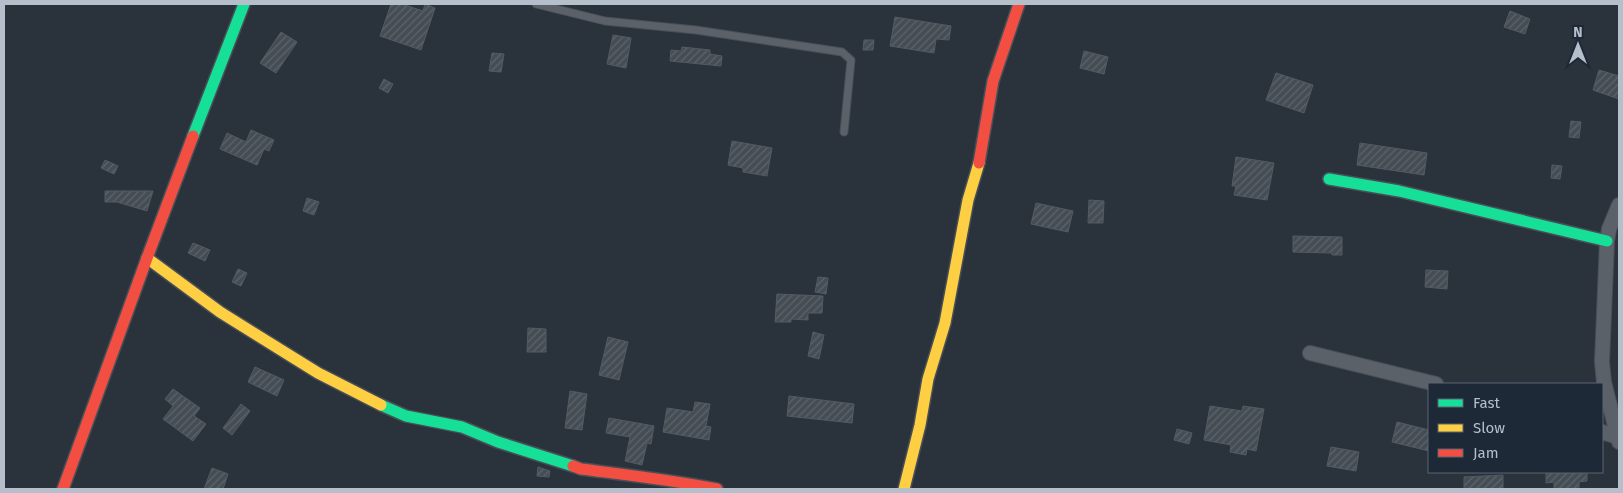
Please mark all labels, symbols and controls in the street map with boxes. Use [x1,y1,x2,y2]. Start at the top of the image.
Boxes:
north arrow [1553,20,1603,70]
text: N [1573,24,1583,41]
legend [1428,383,1603,473]
text: Fast [1473,394,1500,412]
text: Slow [1473,419,1505,437]
text: Jam [1473,444,1499,462]

